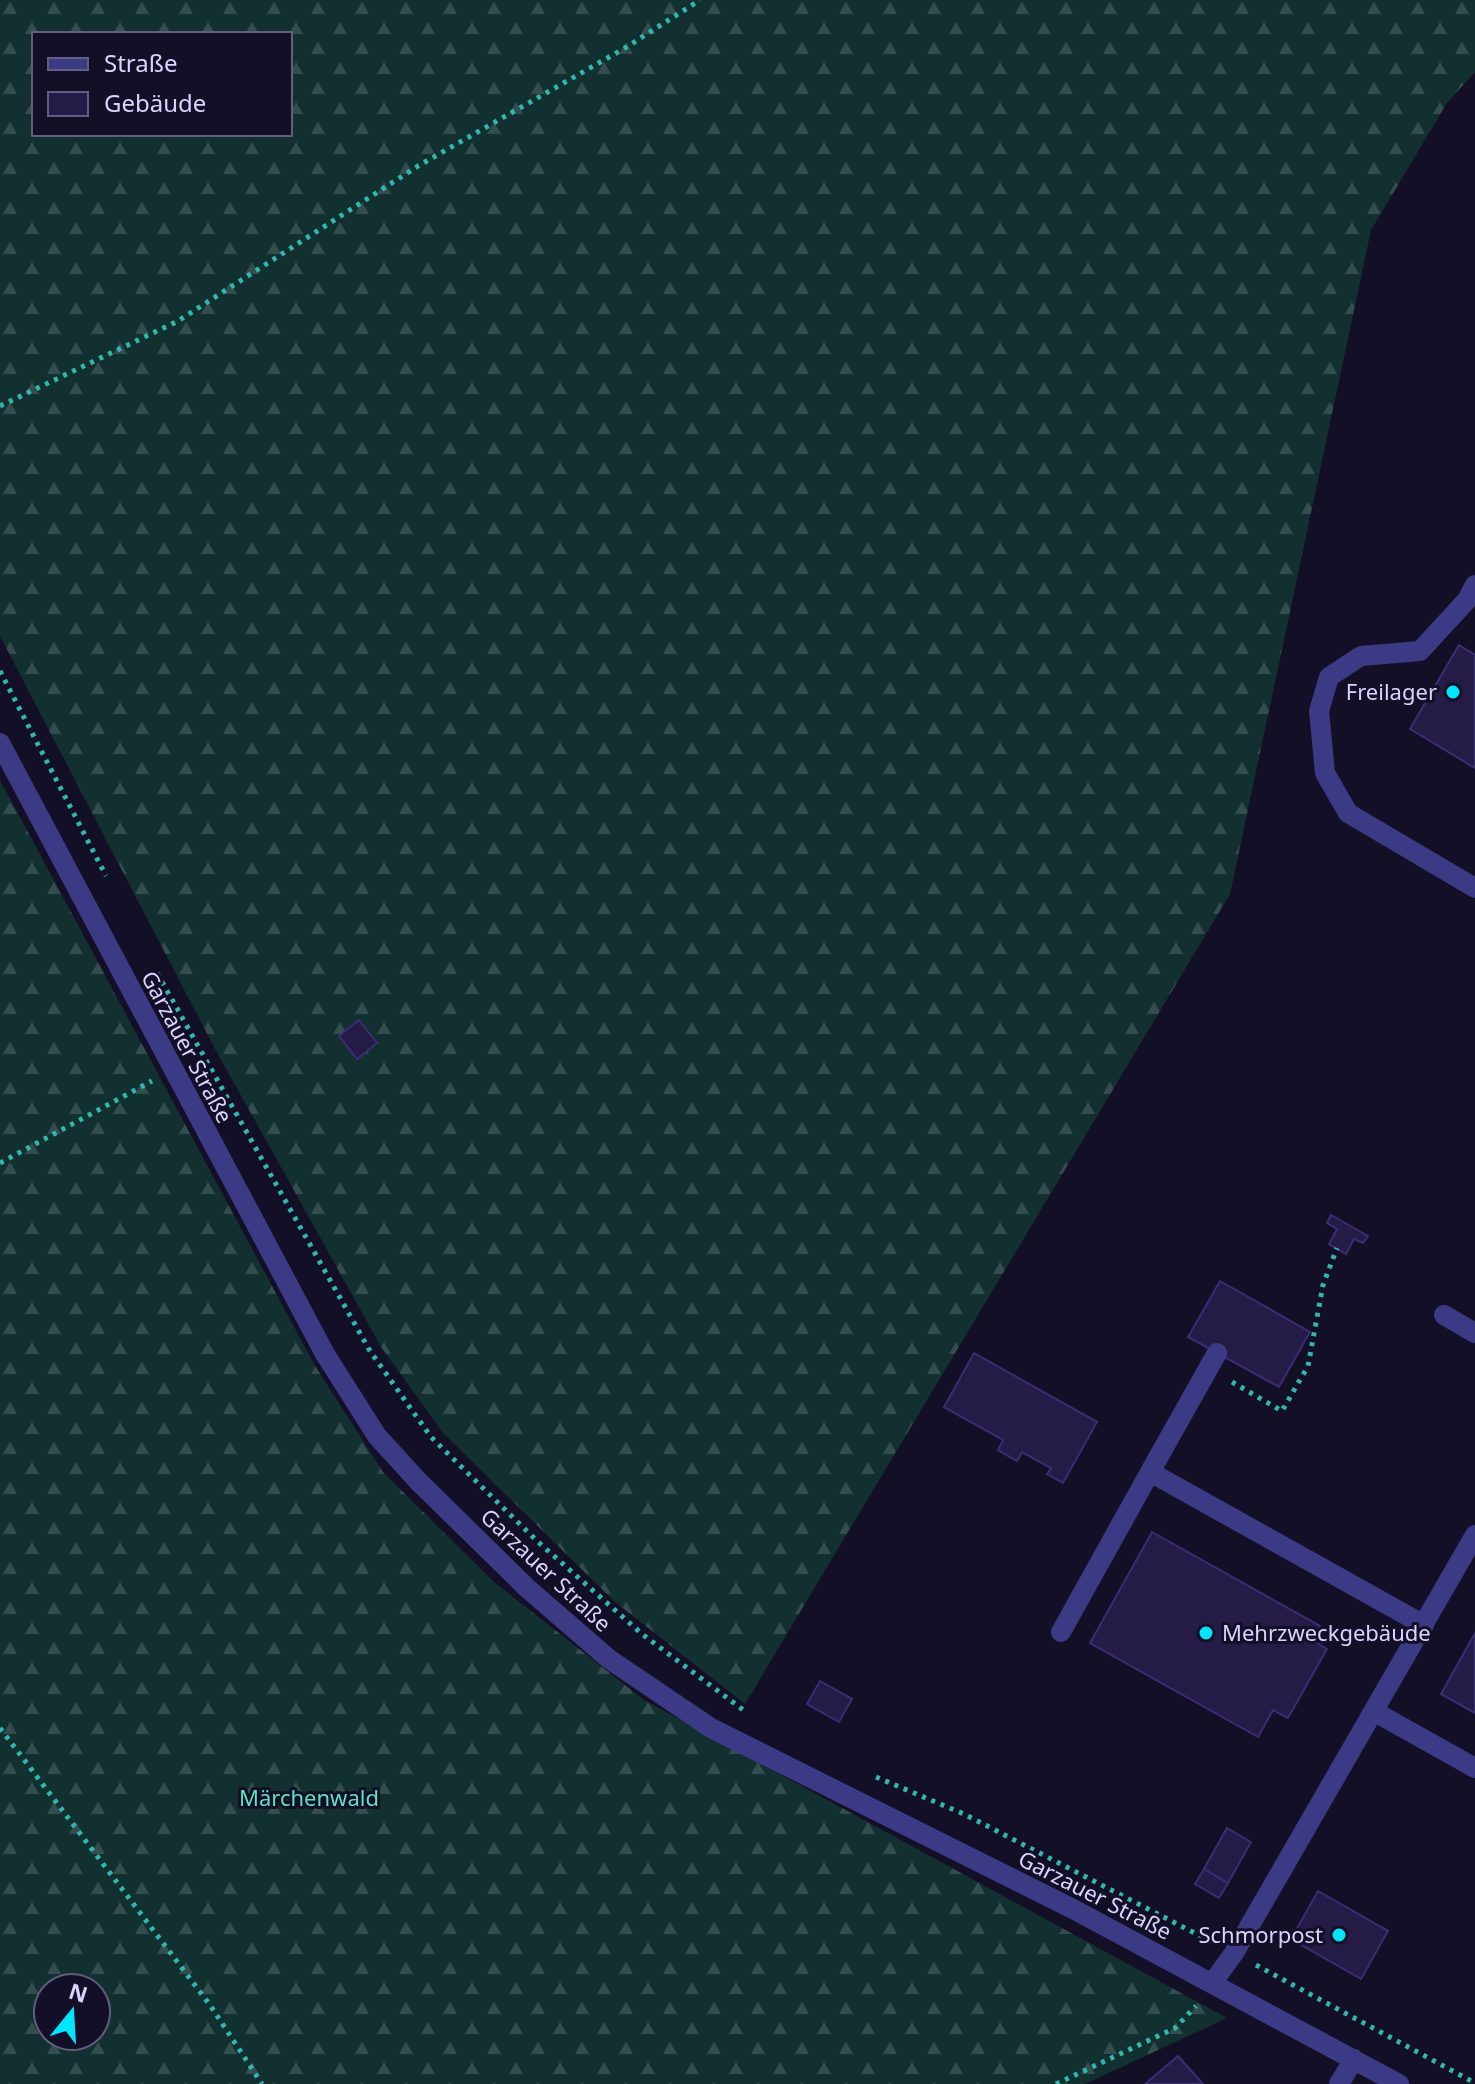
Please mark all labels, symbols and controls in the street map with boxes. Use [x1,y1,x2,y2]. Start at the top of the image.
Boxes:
legend [32,32,292,136]
text: Straße [104,46,177,79]
text: Gebäude [104,86,206,119]
place label: Freilager [1346,676,1437,706]
marker: Freilager [1444,683,1462,701]
street label: Garzauer Straße [135,965,241,1128]
street label: Garzauer Straße [475,1501,618,1638]
place label: Mehrzweckgebäude [1222,1617,1431,1647]
marker: Mehrzweckgebäude [1197,1624,1215,1642]
park label: Märchenwald [239,1782,379,1812]
street label: Garzauer Straße [1014,1843,1177,1946]
place label: Schmorpost [1198,1919,1323,1949]
marker: Schmorpost [1330,1926,1348,1944]
north arrow [32,1972,112,2052]
text: N [65,1975,92,2009]

